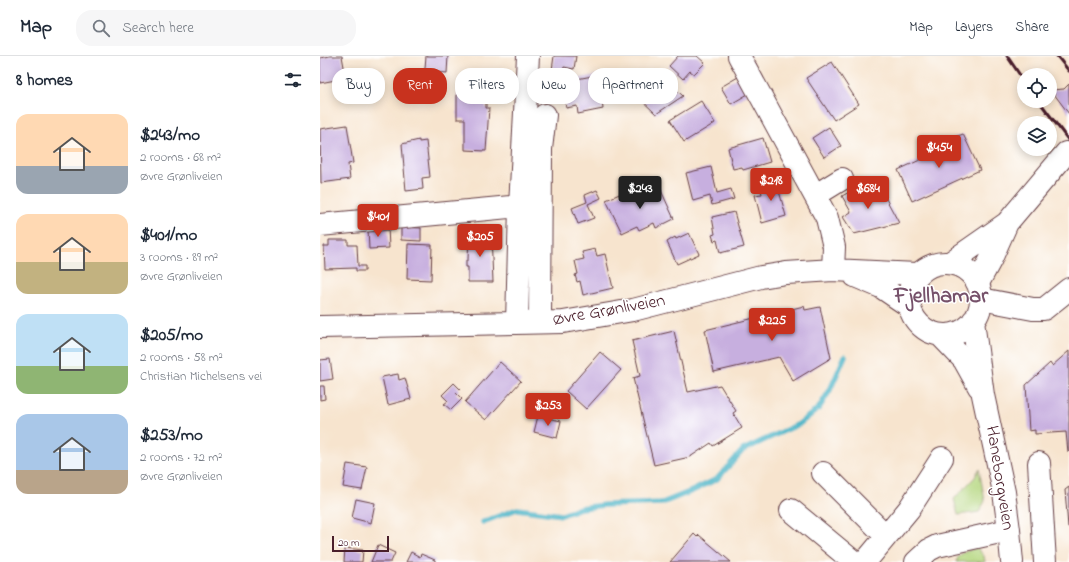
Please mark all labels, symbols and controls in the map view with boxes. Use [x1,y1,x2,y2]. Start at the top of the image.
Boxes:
search box [76,10,356,46]
text: Map [20,14,52,41]
icon: search [90,17,112,39]
text: Search here [122,17,194,39]
text: Map [909,17,933,38]
text: Layers [955,17,993,38]
text: Share [1015,17,1049,38]
text: 8 homes [16,68,73,93]
chip: Buy [332,68,385,104]
chip: Rent [393,68,447,104]
chip: Filters [455,68,519,104]
chip: New [527,68,580,104]
chip: Apartment [588,68,678,104]
map controls [1017,68,1057,156]
button: locate [1017,68,1057,108]
icon: filters [282,69,304,91]
button: layers [1017,116,1057,156]
text: $243/mo [140,123,200,148]
icon: home [48,130,96,178]
pin: $454 [915,135,963,169]
text: $454 [926,138,952,157]
text: 2 rooms · 68 m² [140,148,221,167]
text: Øvre Grønliveien [140,167,222,186]
pin: $218 [747,168,795,202]
text: $218 [759,171,783,190]
pin: $243 [616,176,664,210]
pin: $684 [844,176,892,210]
text: $243 [627,179,653,198]
text: $684 [856,179,880,198]
pin: $401 [354,204,402,238]
text: $401 [367,207,389,226]
text: $401/mo [140,223,197,248]
pin: $205 [456,224,504,258]
text: $205 [466,227,494,246]
icon: home [48,230,96,278]
text: 3 rooms · 89 m² [140,248,218,267]
text: Øvre Grønliveien [140,267,222,286]
district label: Fjellhamar [893,281,989,313]
street label: Øvre Grønliveien [551,288,668,334]
pin: $225 [748,308,796,342]
text: $225 [758,311,786,330]
text: $205/mo [140,323,203,348]
icon: home [48,330,96,378]
text: 2 rooms · 58 m² [140,348,223,367]
text: Christian Michelsens vei [140,367,262,386]
pin: $253 [524,393,572,427]
text: $253 [534,396,562,415]
text: $253/mo [140,423,203,448]
street label: Haneborgveien [977,424,1020,532]
icon: home [48,430,96,478]
text: 2 rooms · 72 m² [140,448,222,467]
text: Øvre Grønliveien [140,467,222,486]
scale bar [332,534,389,553]
text: 20 m [338,535,360,551]

